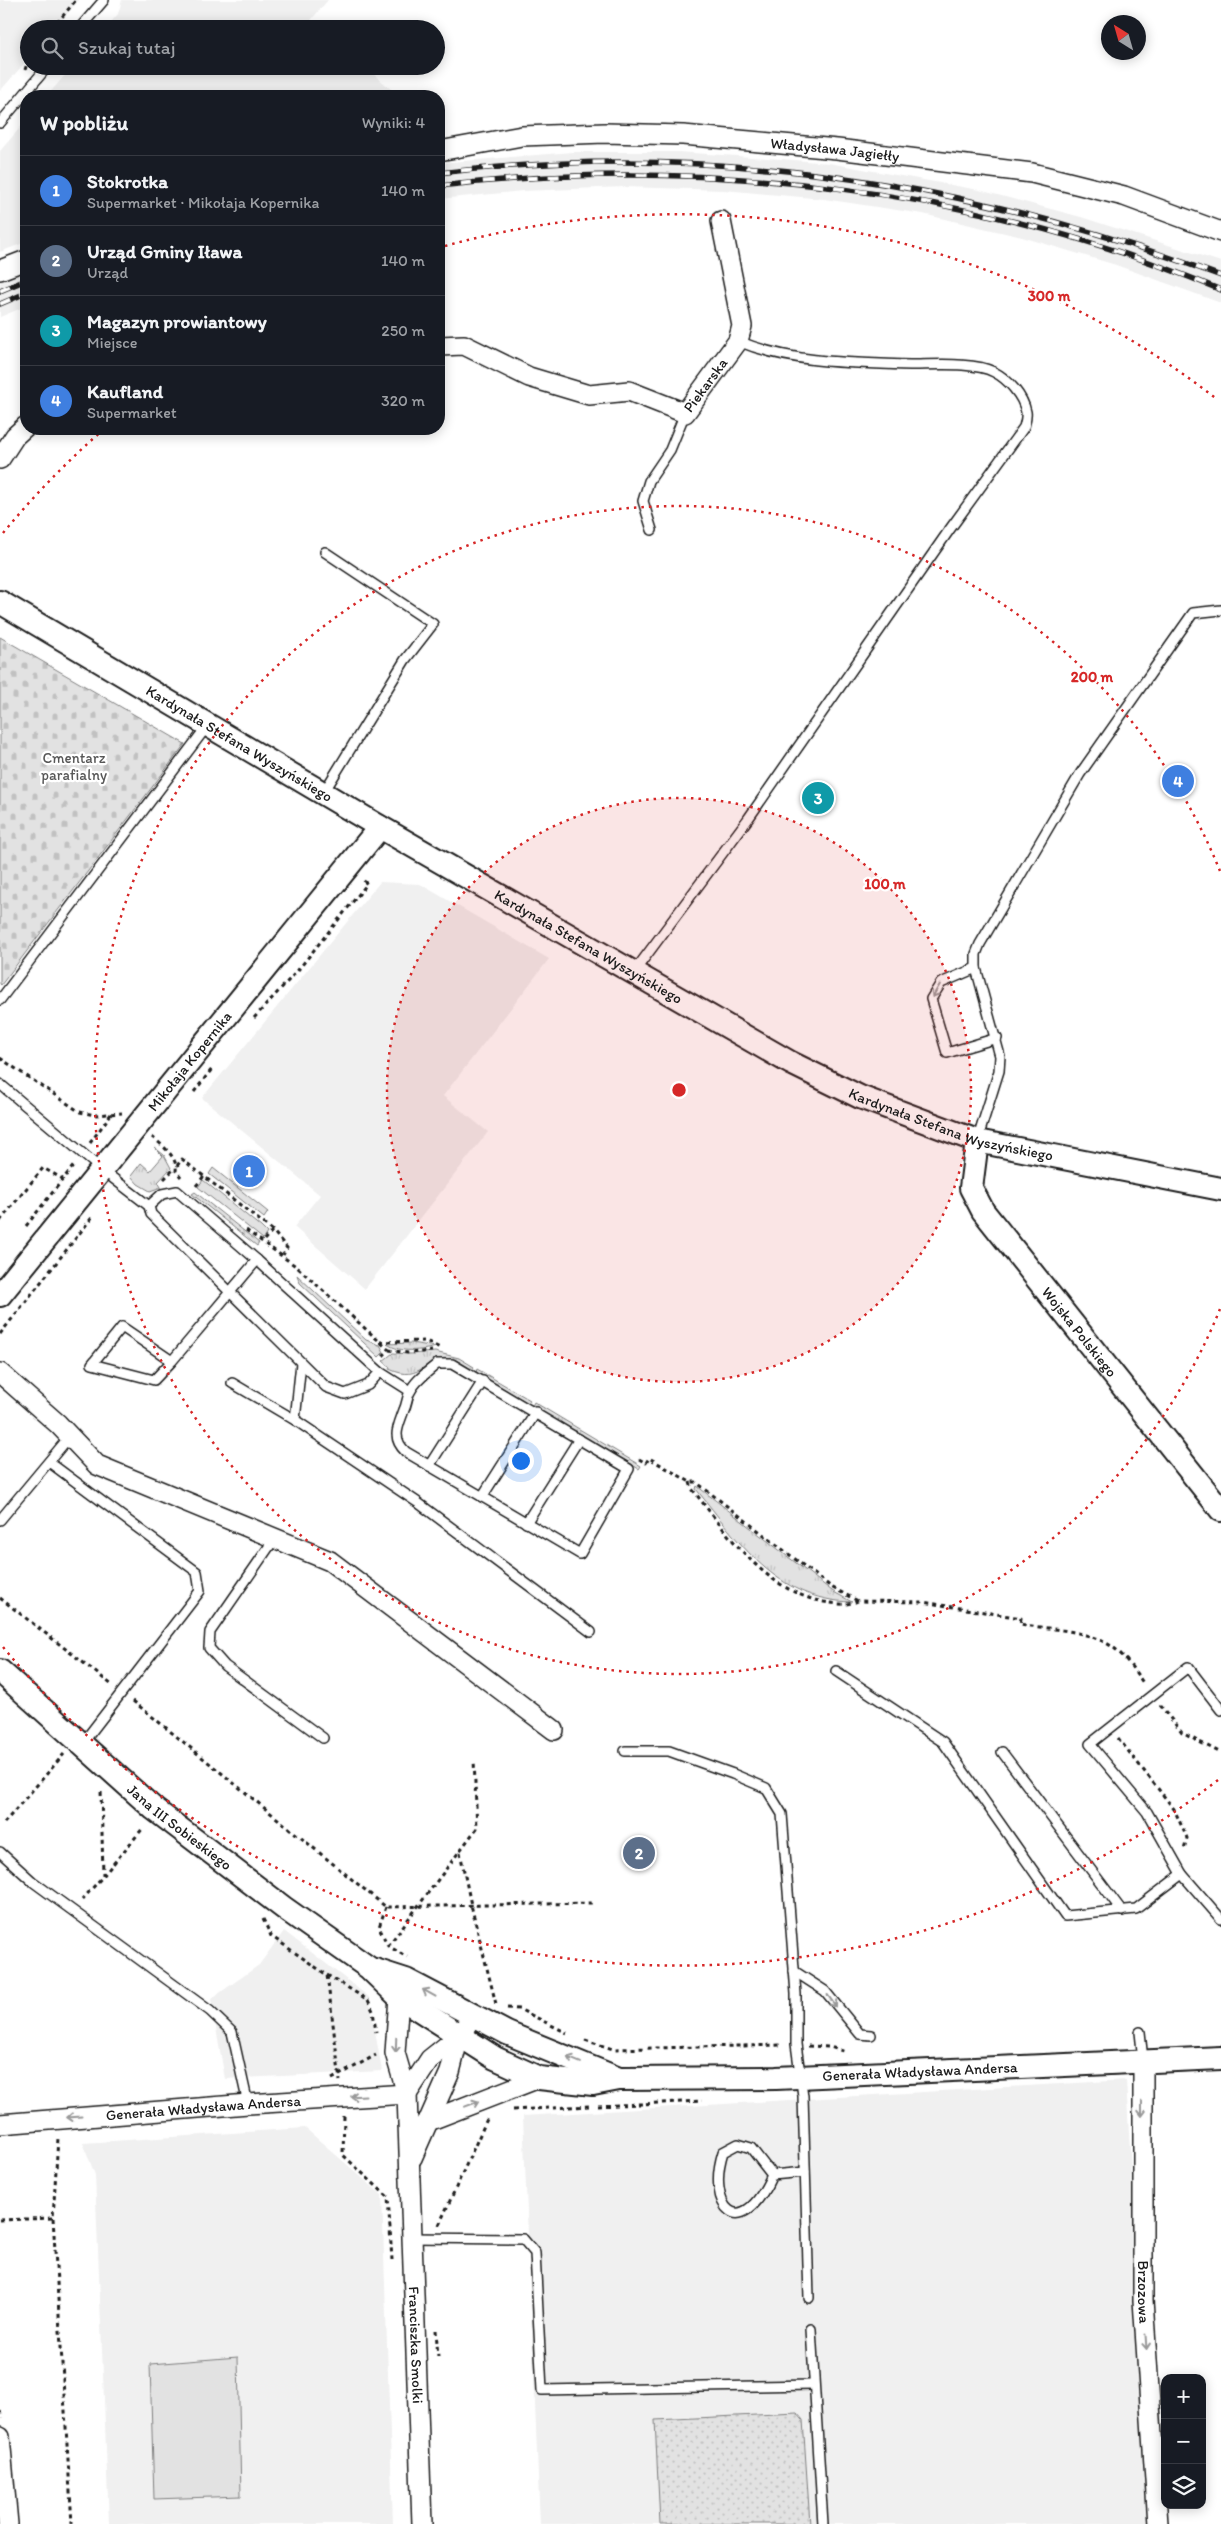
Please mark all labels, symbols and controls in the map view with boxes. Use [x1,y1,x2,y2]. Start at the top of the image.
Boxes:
north arrow [1101,15,1146,60]
search box [20,20,445,75]
icon: search [38,34,66,62]
text: Szukaj tutaj [78,36,175,59]
text: W pobliżu [40,110,128,135]
text: Wyniki: 4 [362,113,425,132]
street label: Władysława Jagiełły [770,134,900,166]
text: Stokrotka [87,170,168,193]
text: 1 [52,181,60,200]
text: 140 m [381,181,425,200]
text: Supermarket · Mikołaja Kopernika [87,193,319,212]
text: Urząd Gminy Iława [87,240,242,263]
text: 2 [52,251,60,270]
text: 140 m [381,251,425,270]
text: Urząd [87,263,128,282]
text: 300 m [1028,287,1071,305]
text: Magazyn prowiantowy [87,310,267,333]
text: 3 [52,321,60,340]
text: 250 m [381,321,425,340]
text: Miejsce [87,333,138,352]
street label: Piekarska [680,354,732,416]
text: Kaufland [87,380,163,403]
text: 4 [51,391,61,410]
text: 320 m [381,391,425,410]
text: Supermarket [87,403,177,422]
text: 200 m [1071,668,1114,686]
street label: Kardynała Stefana Wyszyńskiego [143,681,336,806]
park label: Cmentarz parafialny [41,749,107,784]
pin: 4 [1162,762,1194,800]
pin: 3 [802,779,834,817]
text: 100 m [864,875,906,893]
street label: Kardynała Stefana Wyszyńskiego [491,886,686,1008]
one-way arrow [930,984,940,998]
street label: Mikołaja Kopernika [144,1007,236,1115]
centre of rings [670,1081,688,1099]
street label: Kardynała Stefana Wyszyńskiego [846,1084,1055,1165]
pin: 1 [233,1152,265,1190]
street label: Wojska Polskiego [1038,1283,1121,1381]
your location [508,1448,534,1474]
street label: Jana III Sobieskiego [123,1780,235,1874]
pin: 2 [623,1834,655,1872]
one-way arrow [422,1988,437,1998]
one-way arrow [827,1994,838,2007]
one-way arrow [391,2037,401,2053]
one-way arrow [567,2055,582,2064]
street label: Generała Władysława Andersa [822,2058,1018,2085]
street label: Generała Władysława Andersa [105,2092,302,2124]
one-way arrow [350,2092,366,2101]
one-way arrow [464,2099,479,2108]
one-way arrow [1137,2100,1147,2117]
one-way arrow [66,2113,82,2122]
street label: Brzozowa [1134,2261,1154,2324]
street label: Franciszka Smolki [405,2286,427,2404]
one-way arrow [1141,2333,1150,2349]
map controls [1161,2374,1206,2509]
button: + [1161,2374,1206,2419]
button: − [1161,2419,1206,2464]
button: layers [1161,2464,1206,2509]

